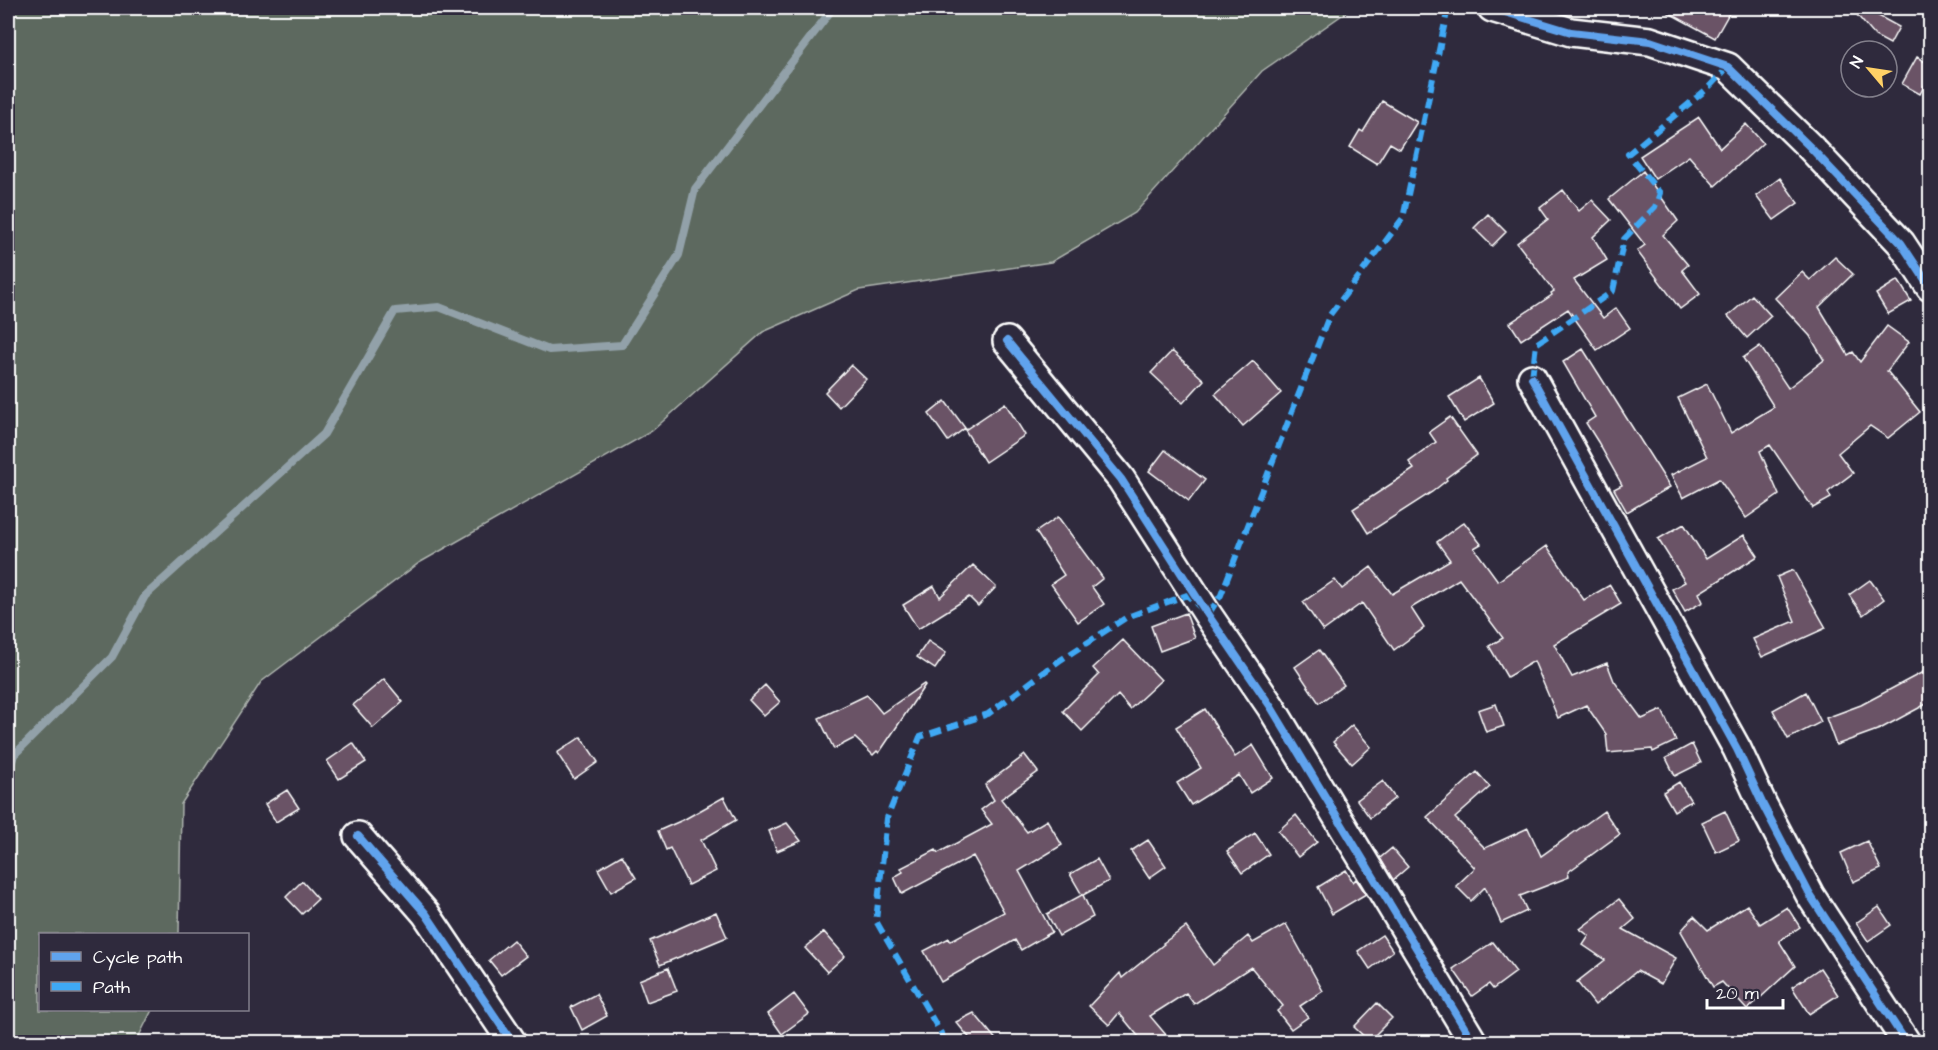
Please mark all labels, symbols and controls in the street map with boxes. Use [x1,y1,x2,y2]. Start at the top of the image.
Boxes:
north arrow [1839,39,1899,99]
text: N [1845,52,1869,72]
legend [39,933,249,1011]
text: Cycle path [93,945,182,971]
scale bar [1707,972,1784,1010]
text: Path [93,975,130,1000]
text: 20 m [1716,981,1759,1006]

